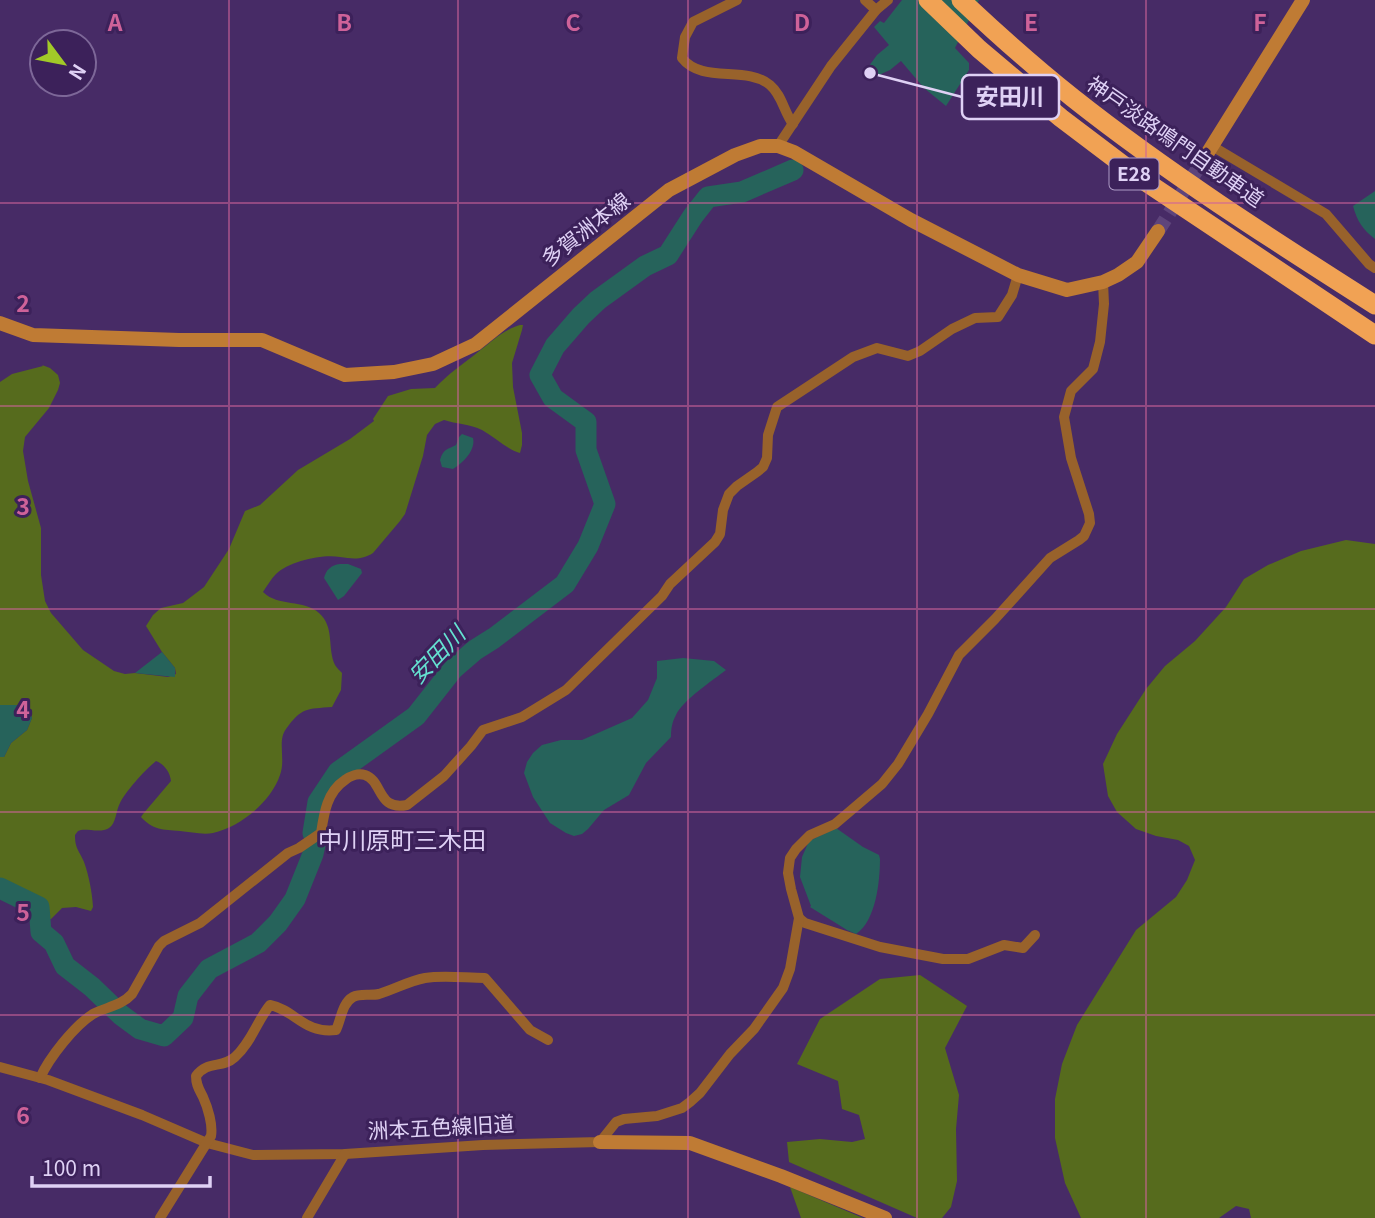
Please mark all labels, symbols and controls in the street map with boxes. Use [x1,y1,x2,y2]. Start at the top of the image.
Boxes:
text: A [107,4,123,38]
text: B [336,4,352,38]
text: C [565,4,581,38]
text: D [794,4,810,38]
text: E [1024,4,1038,38]
text: F [1253,4,1267,38]
north arrow [28,28,98,98]
text: N [63,60,94,86]
street label: 神戸淡路鳴門自動車道 [1082,68,1271,213]
callout: 安田川 [962,75,1059,119]
text: 安田川 [976,78,1045,112]
road number: E28 [1110,158,1158,190]
street label: 多賀洲本線 [534,184,635,273]
text: 2 [16,285,30,319]
text: 3 [16,488,30,522]
water label: 安田川 [399,615,474,690]
text: 4 [16,691,30,725]
district label: 中川原町三木田 [318,821,486,856]
text: 5 [16,894,30,928]
text: 6 [16,1097,30,1131]
street label: 洲本五色線旧道 [367,1107,515,1145]
scale bar [32,1144,210,1188]
text: 100 m [42,1152,101,1182]

